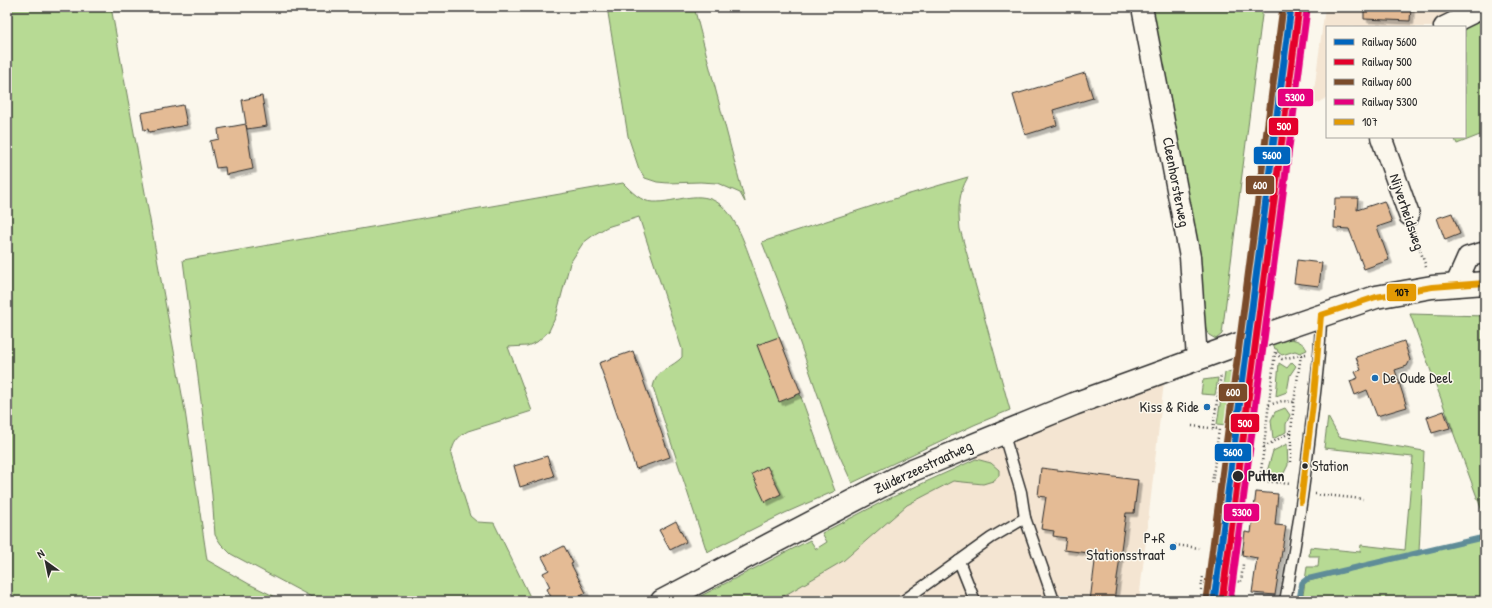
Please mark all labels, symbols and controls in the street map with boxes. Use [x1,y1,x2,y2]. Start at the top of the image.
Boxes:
legend [1326,26,1466,138]
text: Railway 5600 [1362,33,1417,50]
text: Railway 500 [1362,53,1412,70]
text: Railway 600 [1362,73,1412,90]
line badge: 5300 [1277,88,1314,107]
text: 5300 [1285,90,1305,104]
text: Railway 5300 [1362,93,1417,110]
text: 107 [1362,113,1378,130]
line badge: 500 [1268,117,1299,136]
text: 500 [1277,119,1291,133]
street label: Cleenhorsterweg [1157,135,1196,229]
line badge: 5600 [1253,146,1291,165]
text: 5600 [1263,148,1282,162]
street label: Nijverheidsweg [1385,171,1430,253]
line badge: 600 [1245,175,1275,195]
text: 600 [1253,178,1267,192]
line badge: 107 [1386,283,1417,302]
text: 107 [1395,285,1410,299]
place label: De Oude Deel [1383,367,1452,388]
marker: De Oude Deel [1370,373,1380,383]
line badge: 600 [1218,383,1248,402]
text: 600 [1226,385,1240,399]
place label: Kiss & Ride [1139,396,1199,417]
marker: Kiss & Ride [1202,402,1212,412]
line badge: 500 [1230,413,1260,433]
text: 500 [1238,416,1252,430]
street label: Zuiderzeestraatweg [870,434,976,498]
line badge: 5600 [1214,443,1252,462]
text: 5600 [1224,445,1243,459]
place label: Station [1312,456,1349,475]
marker: Station [1300,461,1310,471]
place label: Putten [1248,465,1285,486]
marker: Putten [1231,469,1245,483]
line badge: 5300 [1223,503,1260,522]
text: 5300 [1232,505,1252,519]
place label: P+R Stationsstraat [1086,527,1166,565]
north arrow [26,542,66,582]
marker: P+R Stationsstraat [1168,542,1178,552]
text: N [34,546,47,561]

